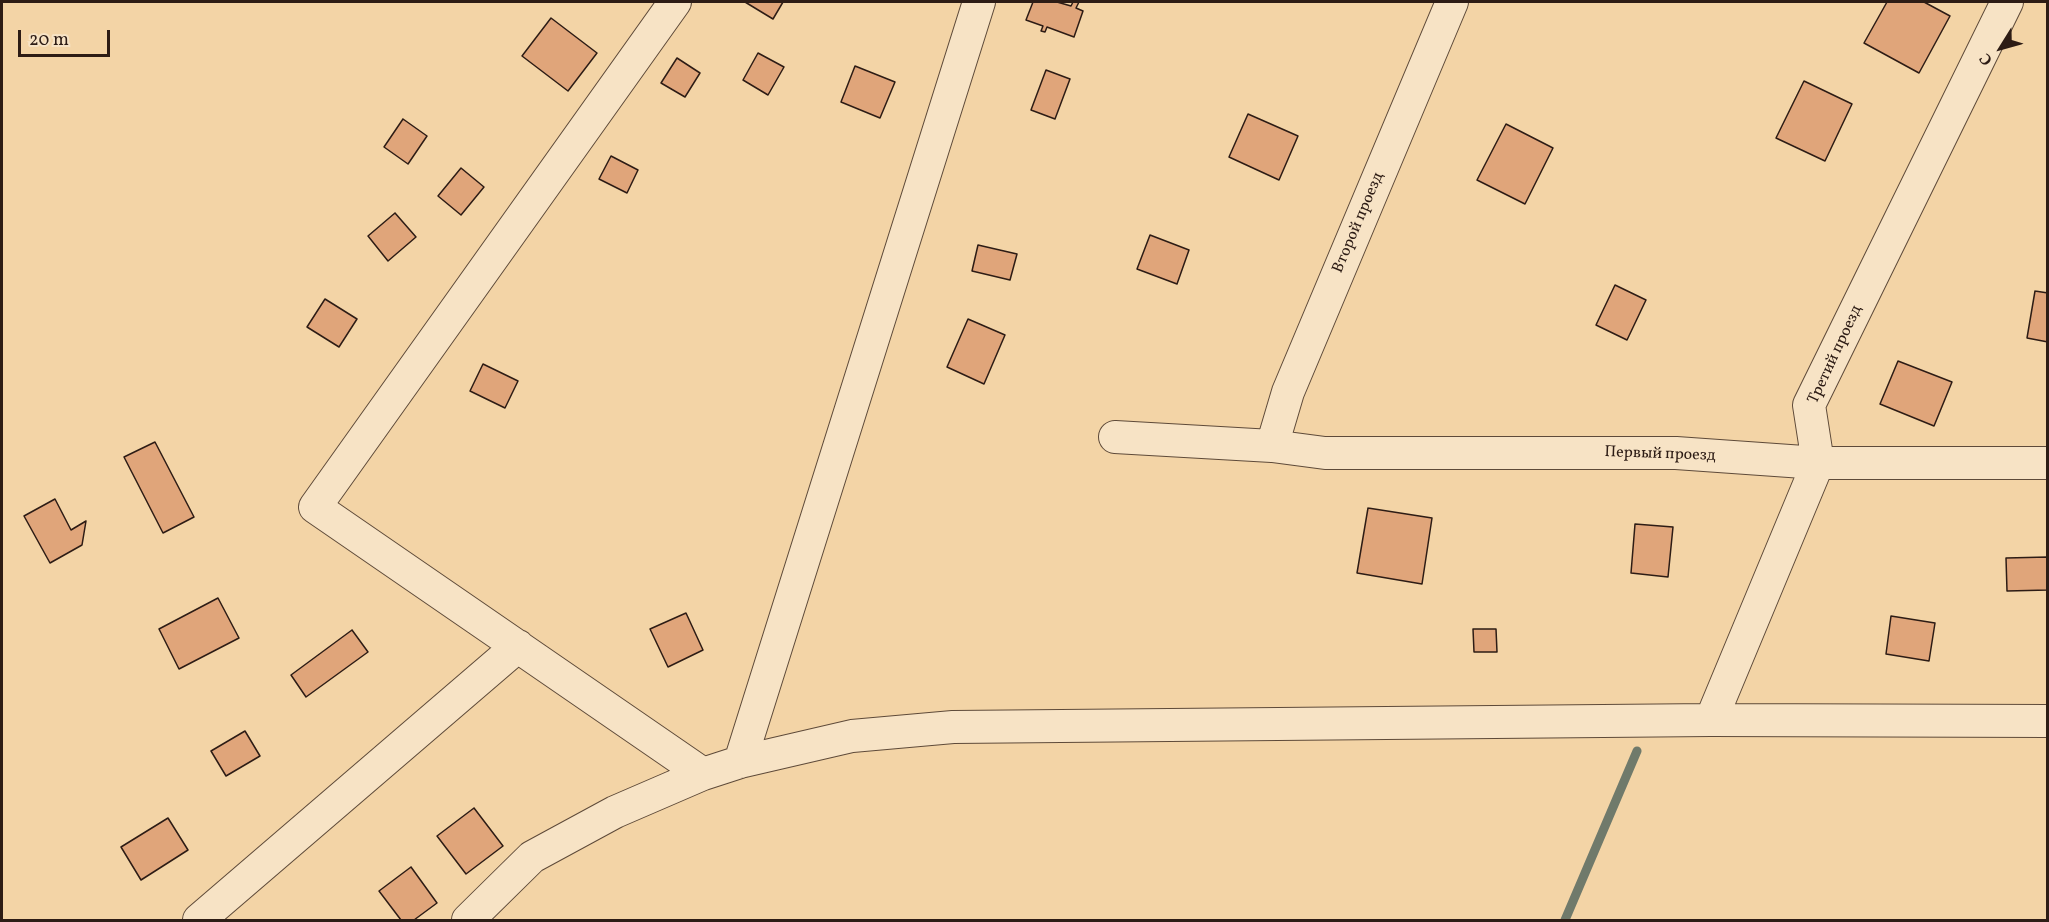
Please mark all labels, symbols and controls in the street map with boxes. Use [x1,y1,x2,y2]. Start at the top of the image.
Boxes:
scale bar [21,18,112,56]
north arrow [1971,18,2031,78]
text: 20 m [29,28,69,53]
text: С [1975,48,1999,70]
street label: Второй проезд [1329,170,1389,276]
street label: Третий проезд [1805,303,1867,407]
street label: Первый проезд [1604,443,1716,467]

